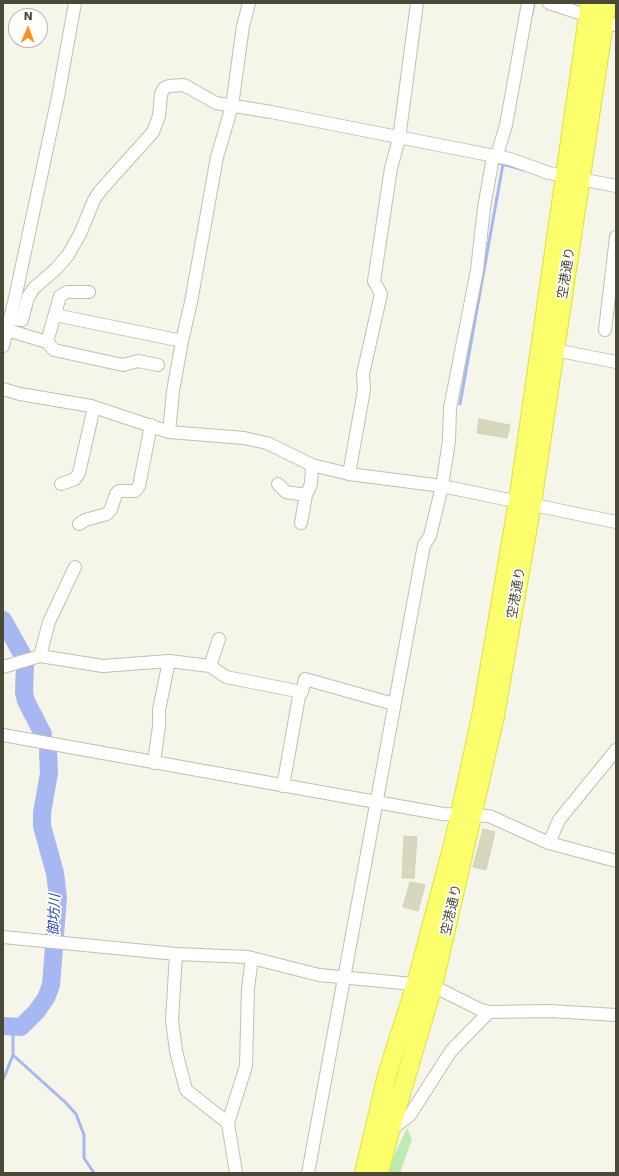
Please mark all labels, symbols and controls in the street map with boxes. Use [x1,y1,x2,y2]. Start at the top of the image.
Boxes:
north arrow [8,8,48,48]
text: N [23,10,33,23]
street label: 空港通り [555,246,579,300]
street label: 空港通り [505,566,529,620]
street label: 空港通り [439,883,465,937]
water label: 御坊川 [46,894,64,936]

